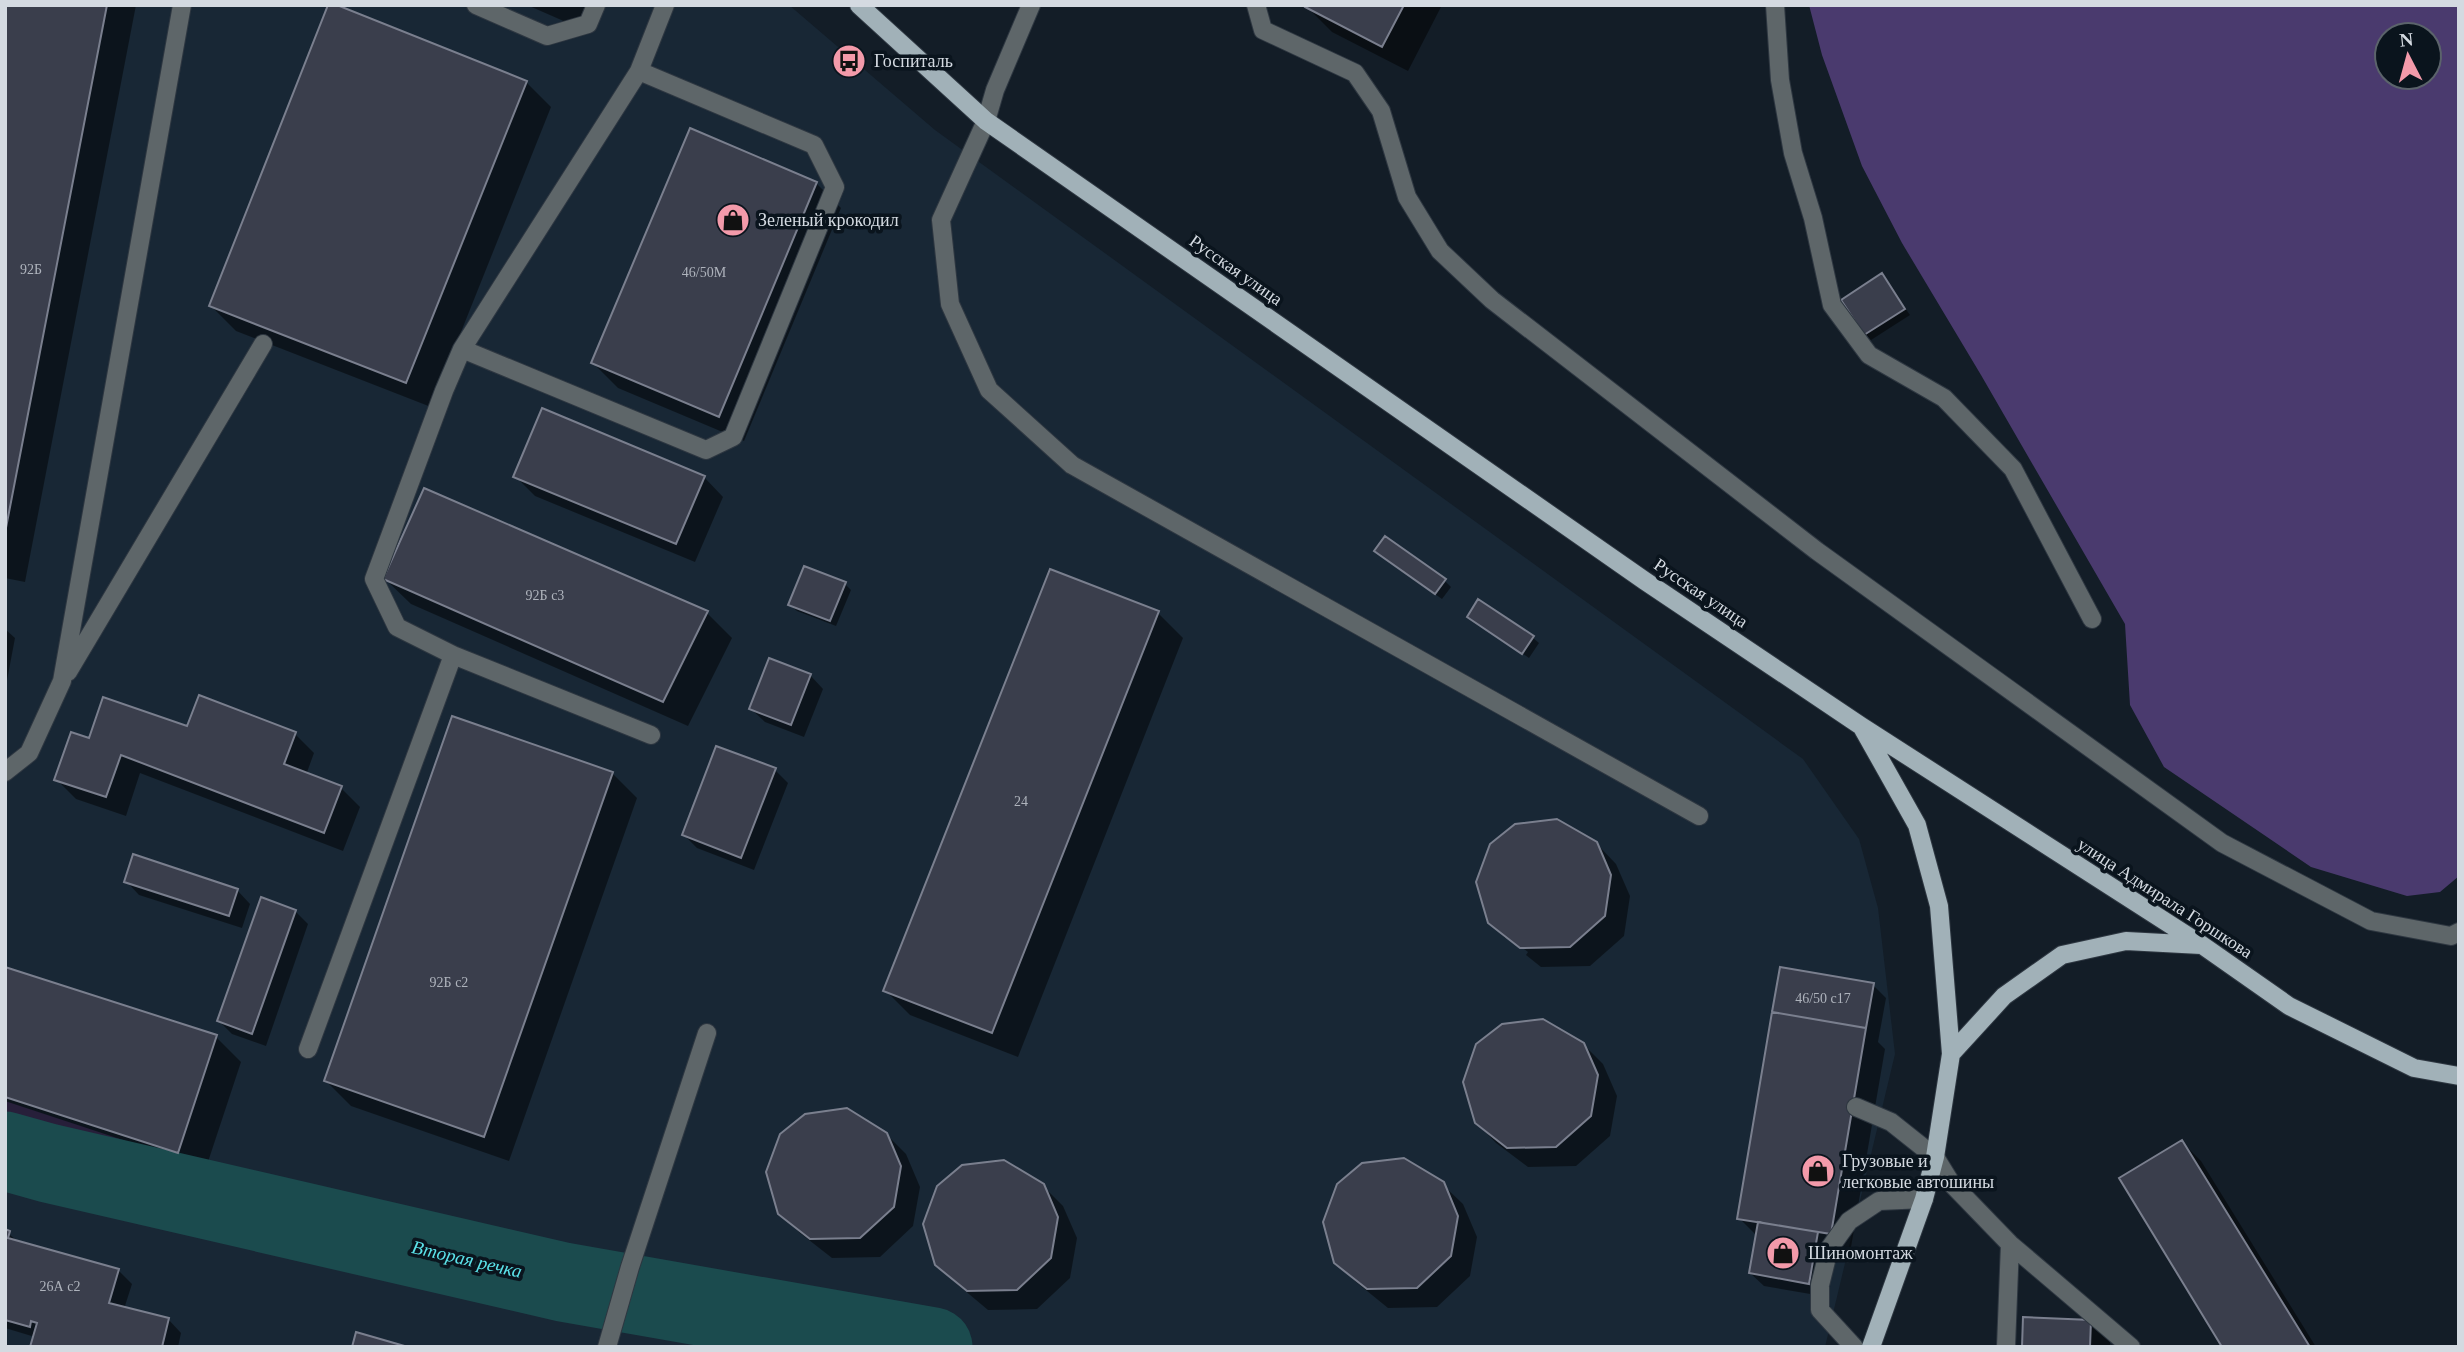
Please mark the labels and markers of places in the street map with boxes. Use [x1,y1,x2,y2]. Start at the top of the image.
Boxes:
bus stop icon: Госпиталь [830,42,868,80]
place label: Госпиталь [874,51,953,71]
shop icon: Зеленый крокодил [714,201,752,239]
place label: Зеленый крокодил [758,210,899,230]
place label: Грузовые и легковые автошины [1842,1151,1994,1192]
shop icon: Грузовые и легковые автошины [1799,1152,1837,1190]
shop icon: Шиномонтаж [1764,1234,1802,1272]
place label: Шиномонтаж [1808,1243,1913,1263]

